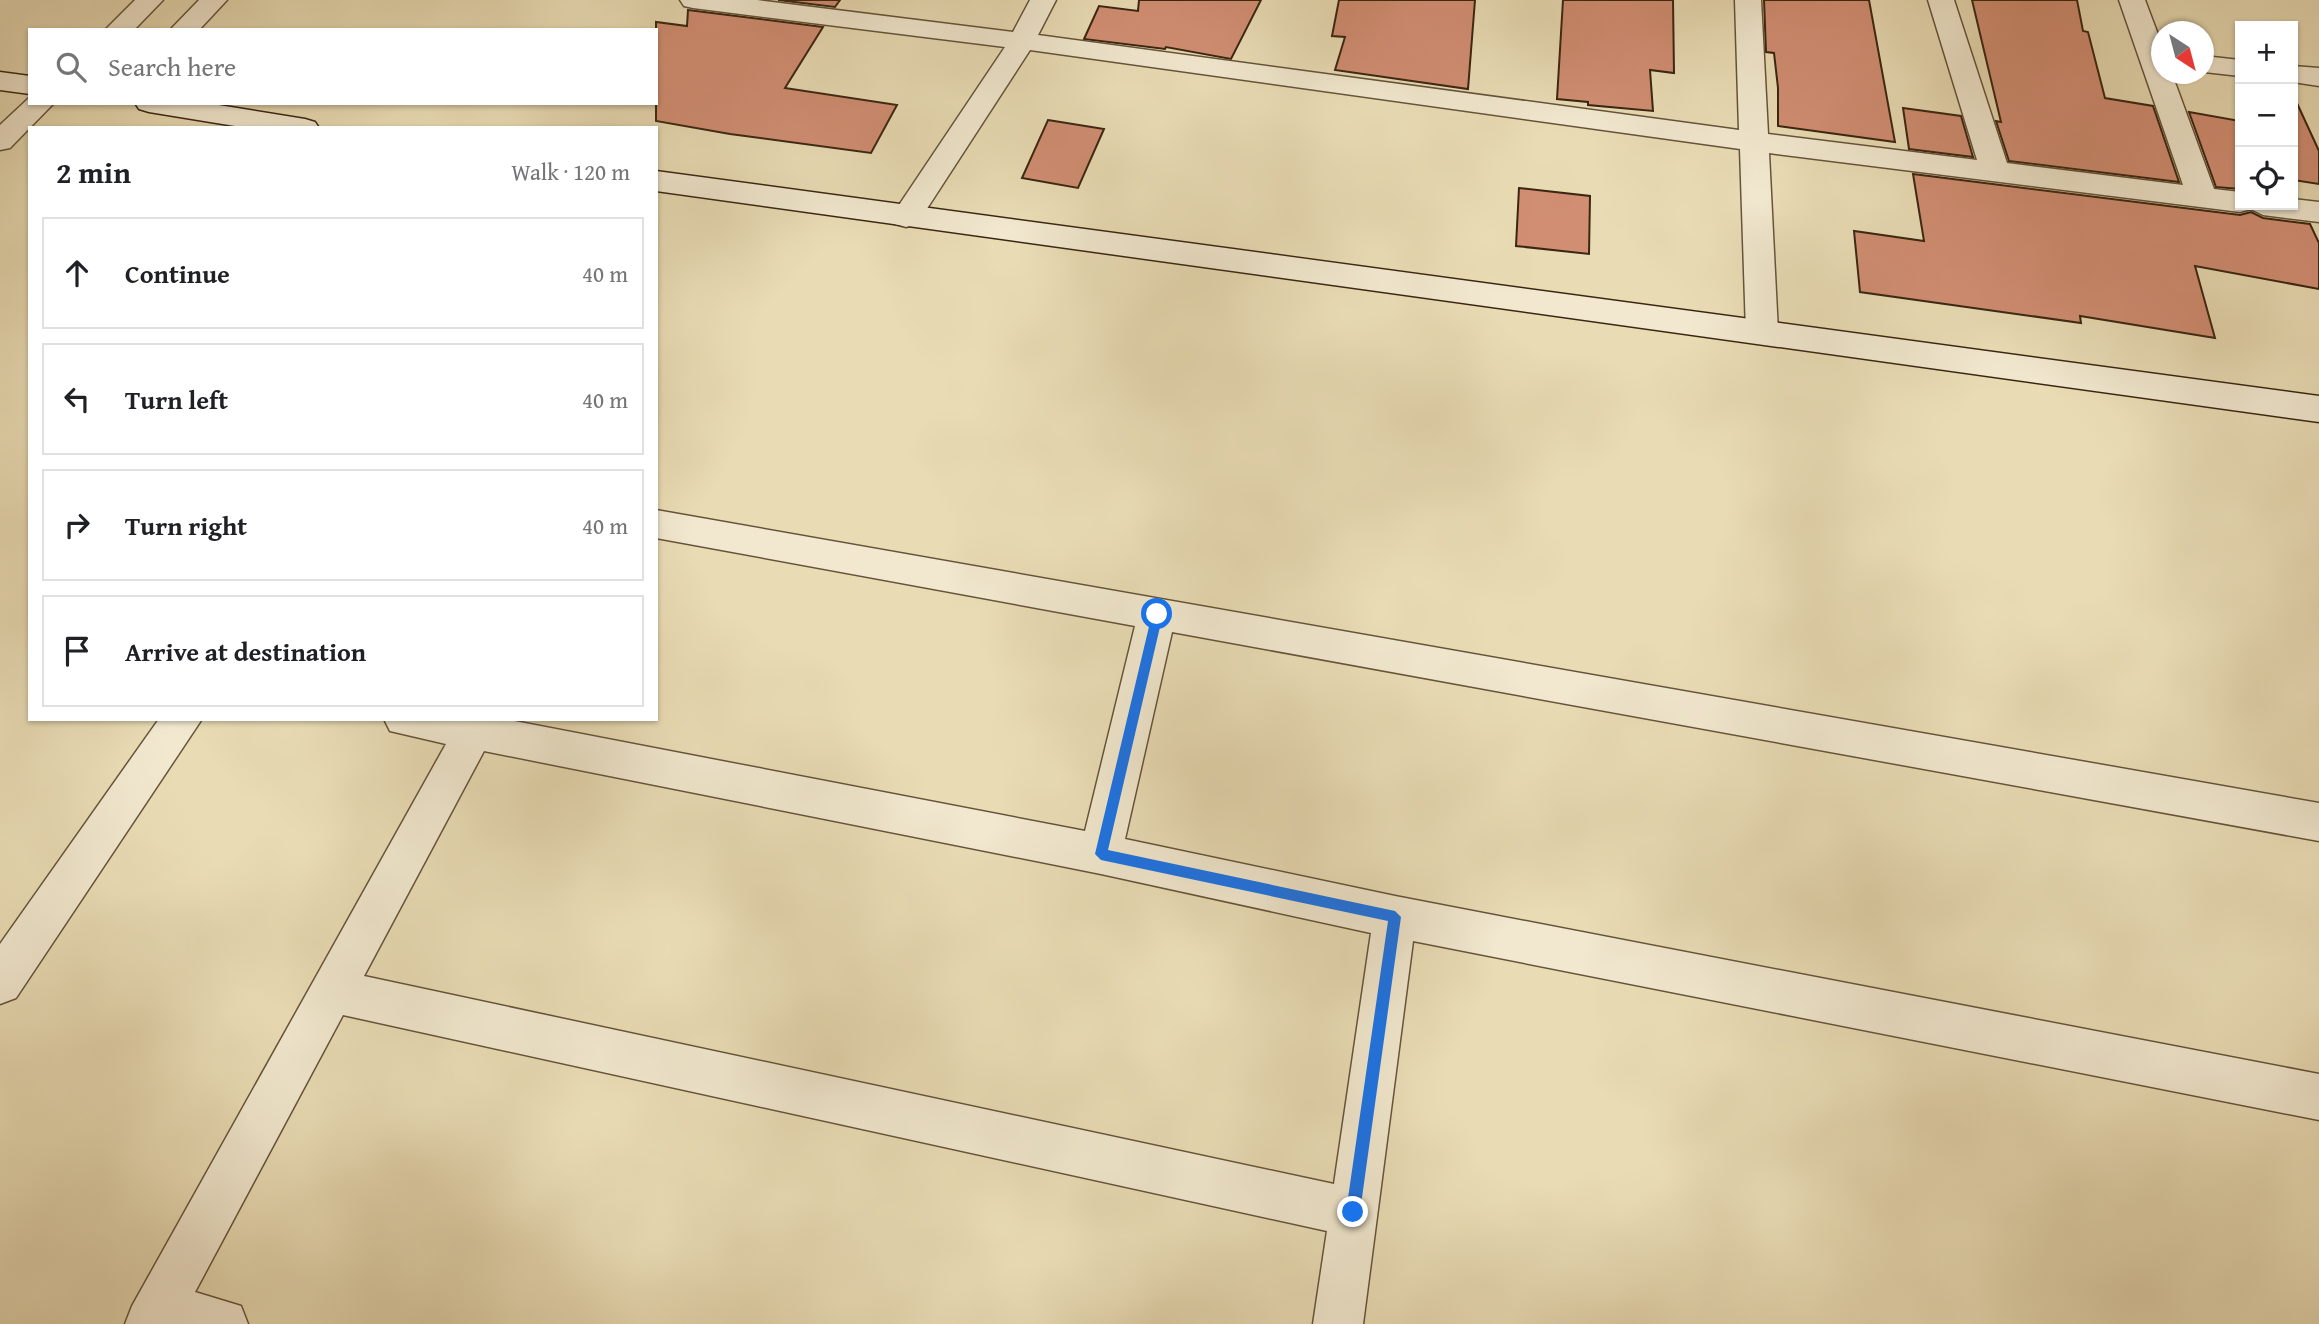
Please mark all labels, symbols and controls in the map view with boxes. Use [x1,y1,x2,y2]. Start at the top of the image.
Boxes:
north arrow [2151,21,2214,84]
map controls [2235,21,2298,210]
button: + [2235,21,2298,84]
search box [28,28,658,105]
text: Search here [108,47,236,86]
icon: search [52,48,90,86]
button: − [2235,84,2298,147]
button: locate [2235,147,2298,210]
text: 2 min [56,150,131,194]
text: Walk · 120 m [511,155,630,188]
icon: ahead [58,254,96,292]
text: Continue [125,254,230,293]
text: 40 m [582,257,628,290]
icon: left [58,380,96,418]
text: Turn left [125,380,228,419]
text: 40 m [582,383,628,416]
icon: right [58,506,96,544]
text: Turn right [125,506,247,545]
text: 40 m [582,509,628,542]
route start [1141,598,1172,629]
icon: arrive [58,632,96,670]
text: Arrive at destination [125,632,366,671]
route end [1337,1196,1368,1227]

